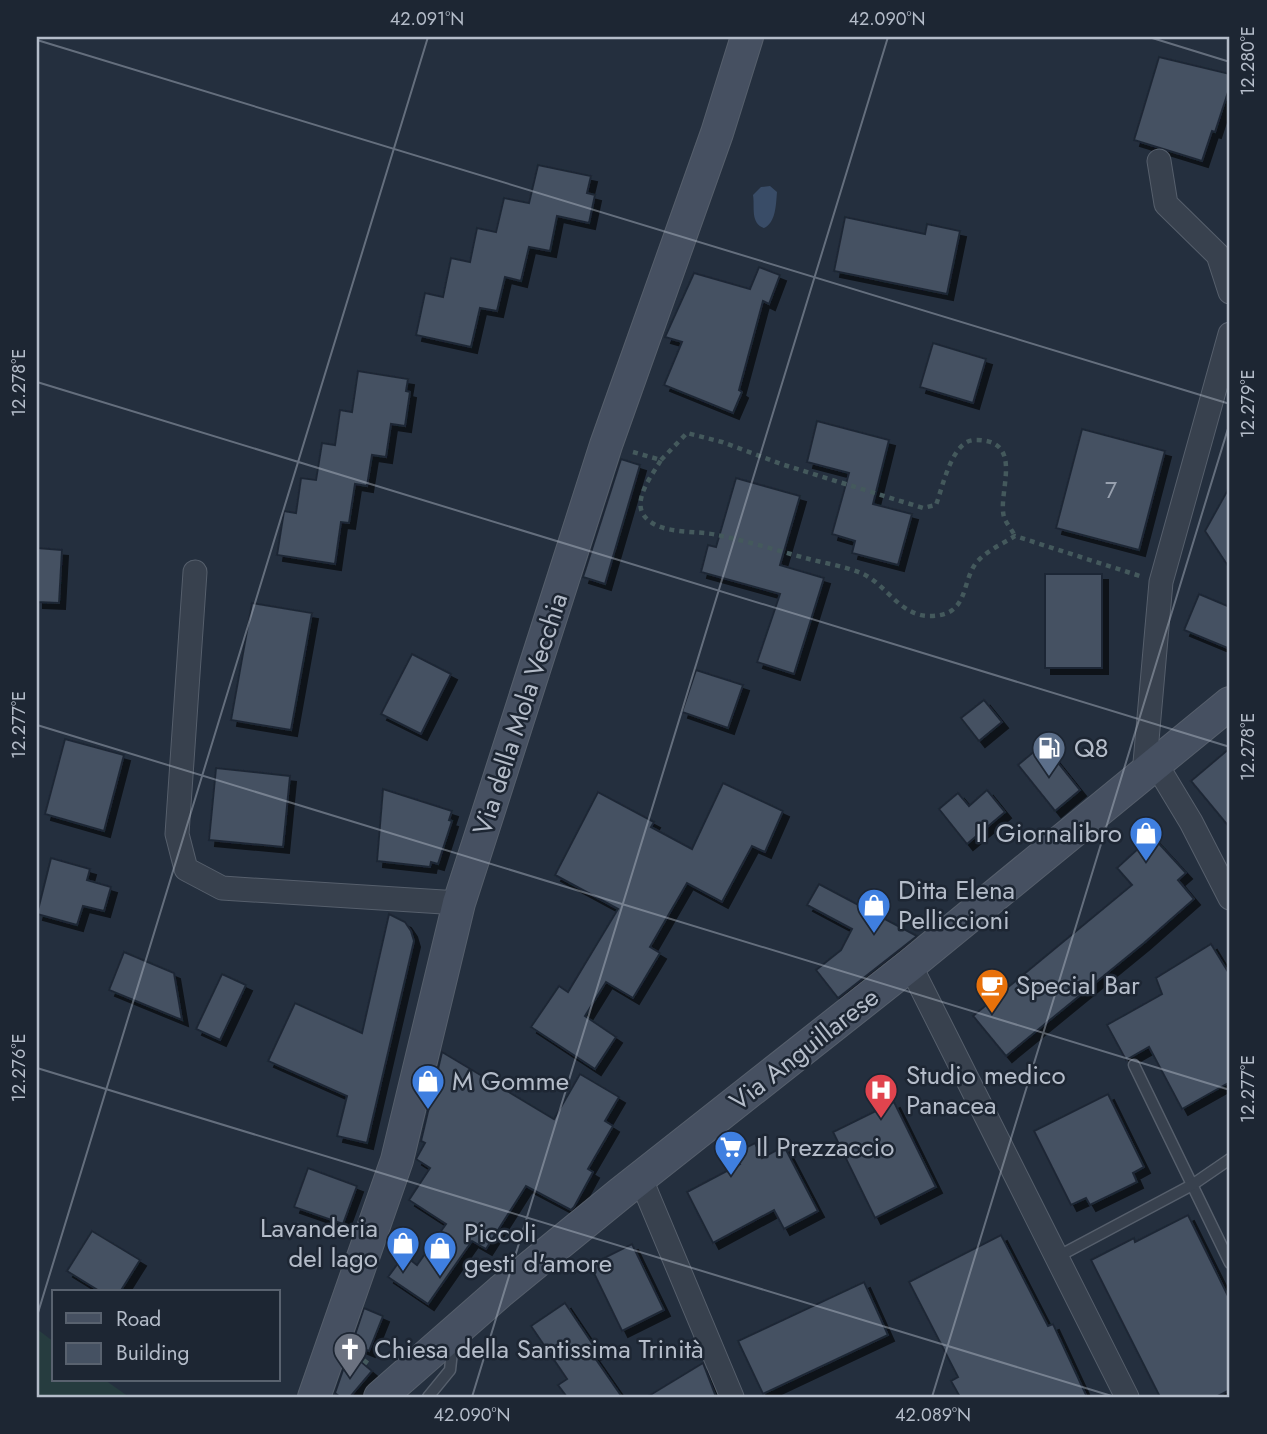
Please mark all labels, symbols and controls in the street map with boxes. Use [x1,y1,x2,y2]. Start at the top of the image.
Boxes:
text: 42.091°N [390,6,464,32]
text: 42.090°N [848,6,926,32]
text: 12.280°E [1235,26,1261,96]
text: 12.278°E [6,349,32,417]
text: 12.279°E [1235,370,1261,438]
house number: 7 [1105,473,1117,507]
street label: Via della Mola Vecchia [463,588,577,840]
text: 12.277°E [6,691,32,759]
text: 12.278°E [1235,713,1261,781]
fuel station icon: Q8 [1030,729,1068,778]
place label: Q8 [1074,729,1109,767]
place label: Il Giornalibro [975,814,1122,852]
shop icon: Il Giornalibro [1127,814,1165,863]
place label: Ditta Elena Pelliccioni [898,871,1015,939]
shop icon: Ditta Elena Pelliccioni [855,886,893,935]
cafe icon: Special Bar [973,966,1011,1015]
place label: Special Bar [1016,966,1140,1004]
street label: Via Anguillarese [721,978,887,1120]
text: 12.276°E [6,1034,32,1102]
text: 12.277°E [1235,1055,1261,1123]
place label: Studio medico Panacea [906,1056,1066,1124]
shop icon: M Gomme [409,1062,447,1111]
place label: M Gomme [452,1062,569,1100]
hospital icon: Studio medico Panacea [862,1071,900,1120]
supermarket icon: Il Prezzaccio [712,1128,750,1177]
place label: Il Prezzaccio [756,1128,894,1166]
place label: Lavanderia del lago [260,1209,378,1277]
place label: Piccoli gesti d'amore [464,1214,612,1282]
shop icon: Lavanderia del lago [384,1224,422,1273]
shop icon: Piccoli gesti d'amore [421,1229,459,1278]
legend [52,1290,280,1382]
text: Road [116,1304,161,1334]
church icon: Chiesa della Santissima Trinità [331,1330,369,1379]
place label: Chiesa della Santissima Trinità [374,1330,704,1368]
text: Building [116,1338,189,1368]
text: 42.090°N [433,1402,511,1428]
text: 42.089°N [895,1402,971,1428]

